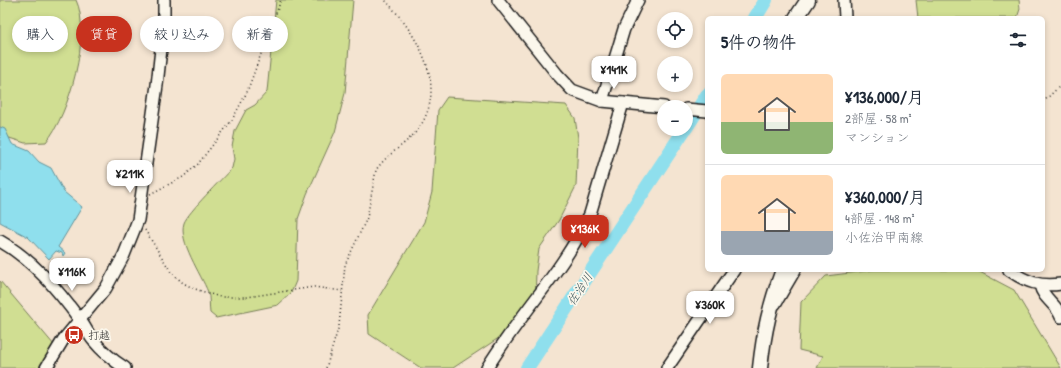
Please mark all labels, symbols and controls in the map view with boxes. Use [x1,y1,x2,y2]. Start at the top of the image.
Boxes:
map controls [657,12,693,136]
button: locate [657,12,693,48]
chip: 購入 [12,16,68,52]
chip: 賃貸 [76,16,132,52]
chip: 絞り込み [140,16,224,52]
chip: 新着 [232,16,288,52]
icon: filters [1007,29,1029,51]
text: 5件の物件 [721,30,796,53]
pin: ¥141K [586,56,642,90]
button: + [657,56,693,92]
text: ¥141K [600,60,628,78]
text: ¥136,000/月 [845,85,924,108]
icon: home [753,90,801,138]
button: − [657,100,693,136]
text: 2部屋 · 58 m² [845,109,912,127]
text: マンション [845,128,909,146]
pin: ¥211K [102,160,158,194]
text: ¥211K [116,164,144,182]
text: ¥360,000/月 [845,185,925,208]
icon: home [753,191,801,239]
text: 4部屋 · 148 m² [845,209,915,227]
pin: ¥136K [557,215,613,249]
text: ¥136K [571,219,599,237]
text: 小佐治甲南線 [845,228,923,246]
pin: ¥116K [44,258,100,292]
text: ¥116K [58,262,86,280]
water label: 佐治川 [563,269,597,308]
pin: ¥360K [682,291,738,325]
text: ¥360K [695,295,725,313]
bus stop icon: 打越 [63,324,85,346]
place label: 打越 [88,328,110,342]

